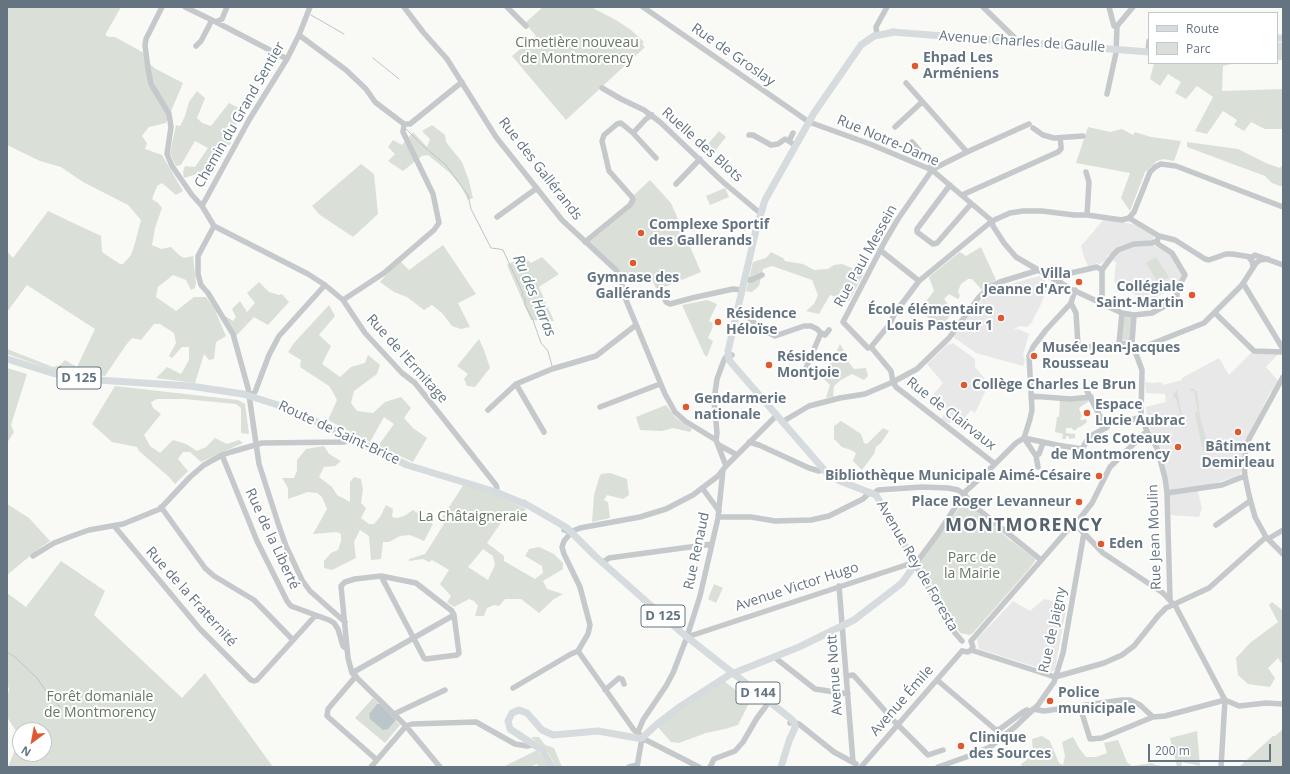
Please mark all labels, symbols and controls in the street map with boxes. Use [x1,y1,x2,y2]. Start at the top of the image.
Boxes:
legend [1148,12,1278,64]
street label: Rue de Groslay [688,20,778,90]
text: Route [1186,20,1219,37]
street label: Avenue Charles de Gaulle [938,28,1106,56]
park label: Cimetière nouveau de Montmorency [515,35,639,68]
street label: Chemin du Grand Sentier [191,39,289,191]
text: Parc [1186,40,1211,57]
place label: Ehpad Les Arméniens [923,50,999,82]
marker: Ehpad Les Arméniens [910,61,920,71]
street label: Ruelle des Blots [658,104,746,186]
street label: Rue Notre-Dame [834,112,942,170]
street label: Rue des Gallérands [495,114,585,224]
street label: Rue Paul Messein [831,202,901,310]
place label: Complexe Sportif des Gallerands [649,217,769,250]
marker: Complexe Sportif des Gallerands [636,228,646,238]
water label: Ru des Haras [509,252,559,340]
marker: Gymnase des Gallérands [628,258,638,268]
place label: Villa Jeanne d'Arc [984,266,1071,298]
place label: Gymnase des Gallérands [587,270,679,302]
marker: Villa Jeanne d'Arc [1074,277,1084,287]
place label: Collégiale Saint-Martin [1096,279,1184,312]
marker: Collégiale Saint-Martin [1187,290,1197,300]
place label: École élémentaire Louis Pasteur 1 [868,302,993,334]
place label: Résidence Héloïse [726,306,797,338]
street label: Rue de l'Ermitage [363,311,451,407]
marker: École élémentaire Louis Pasteur 1 [996,313,1006,323]
marker: Résidence Héloïse [713,317,723,327]
place label: Musée Jean-Jacques Rousseau [1042,340,1180,372]
place label: Résidence Montjoie [777,349,848,382]
marker: Musée Jean-Jacques Rousseau [1029,351,1039,361]
marker: Résidence Montjoie [764,360,774,370]
road number: D 125 [57,367,101,389]
street label: Rue de Clairvaux [903,374,999,454]
place label: Collège Charles Le Brun [972,377,1136,393]
marker: Collège Charles Le Brun [959,380,969,390]
place label: Gendarmerie nationale [694,391,786,424]
street label: Route de Saint-Brice [276,397,402,469]
place label: Espace Lucie Aubrac [1095,397,1185,430]
marker: Gendarmerie nationale [681,402,691,412]
marker: Espace Lucie Aubrac [1082,408,1092,418]
marker: Bâtiment Demirleau [1233,427,1243,437]
place label: Les Coteaux de Montmorency [1051,431,1170,464]
place label: Bâtiment Demirleau [1201,439,1275,472]
marker: Les Coteaux de Montmorency [1173,442,1183,452]
place label: Bibliothèque Municipale Aimé-Césaire [825,468,1091,484]
marker: Bibliothèque Municipale Aimé-Césaire [1094,471,1104,481]
street label: Rue Jean Moulin [1145,484,1165,590]
street label: Rue de la Liberté [241,486,303,592]
place label: Place Roger Levanneur [911,494,1071,510]
marker: Place Roger Levanneur [1074,497,1084,507]
street label: Avenue Rey de Foresta [873,498,961,634]
park label: La Châtaigneraie [418,509,528,525]
street label: Rue Renaud [681,511,713,591]
district label: MONTMORENCY [945,515,1103,537]
place label: Eden [1109,536,1143,552]
marker: Eden [1096,539,1106,549]
street label: Rue de la Fraternité [142,544,240,650]
park label: Parc de la Mairie [944,550,1000,582]
street label: Avenue Victor Hugo [733,559,861,615]
street label: Rue de Jaigny [1036,586,1070,674]
road number: D 125 [641,605,685,627]
street label: Avenue Nott [824,634,846,716]
street label: Avenue Émile [867,662,937,740]
road number: D 144 [736,682,780,704]
place label: Police municipale [1058,685,1136,718]
park label: Forêt domaniale de Montmorency [44,689,156,722]
marker: Police municipale [1045,696,1055,706]
north arrow [12,722,52,762]
place label: Clinique des Sources [969,730,1051,762]
scale bar [1150,736,1273,762]
marker: Clinique des Sources [956,741,966,751]
text: 200 m [1155,742,1190,759]
text: N [18,743,34,760]

